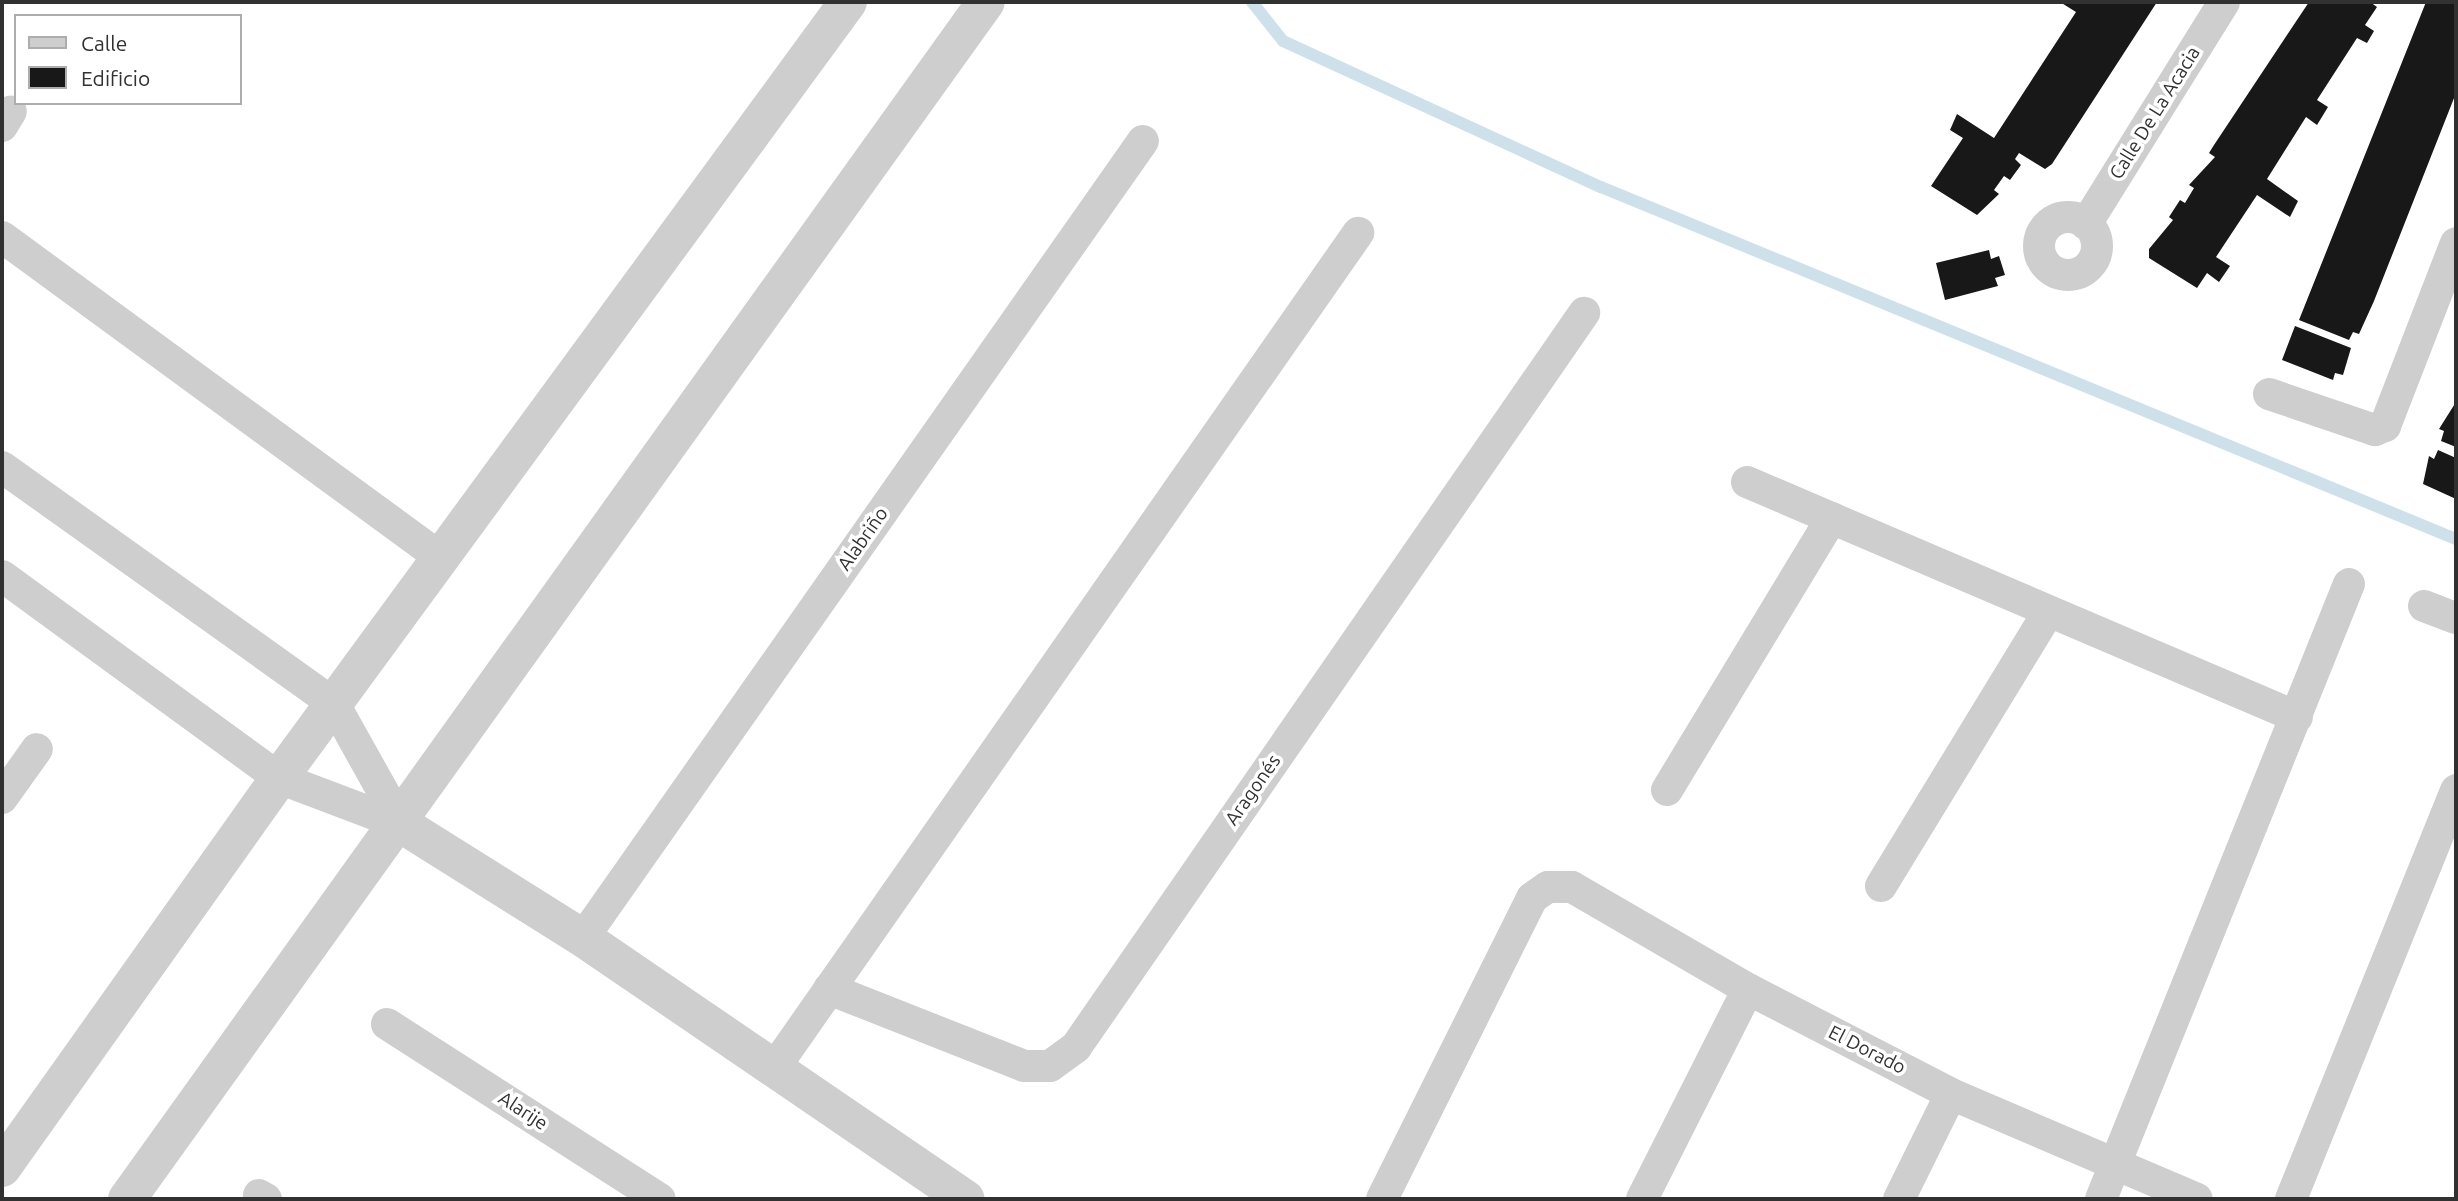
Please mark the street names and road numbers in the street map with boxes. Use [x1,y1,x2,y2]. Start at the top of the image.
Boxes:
street label: Calle De La Acacia [2105,42,2205,184]
street label: Alabriño [833,503,893,575]
street label: Aragonés [1220,750,1286,830]
street label: El Dorado [1825,1021,1909,1079]
street label: Alarije [494,1087,552,1135]

